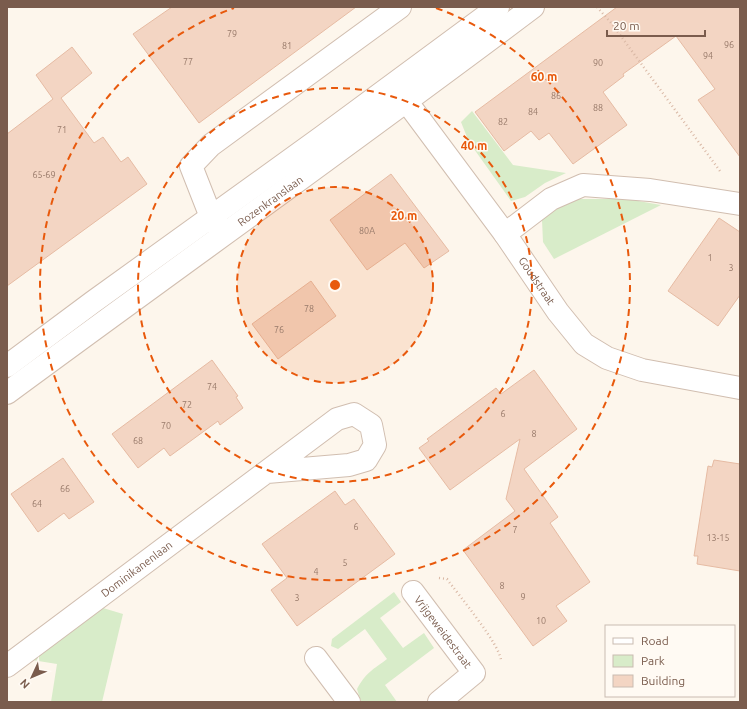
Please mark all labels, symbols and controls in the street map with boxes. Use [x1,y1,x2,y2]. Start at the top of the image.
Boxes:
scale bar [607,12,705,38]
text: 20 m [613,19,640,32]
house number: 79 [227,29,237,39]
house number: 96 [724,40,734,50]
house number: 81 [282,41,292,51]
house number: 94 [703,51,713,61]
house number: 77 [183,57,193,67]
house number: 90 [593,58,603,68]
text: 60 m [531,70,557,83]
house number: 86 [551,91,561,101]
house number: 88 [593,103,603,113]
house number: 84 [528,107,538,117]
house number: 82 [498,117,508,127]
house number: 71 [57,125,67,135]
text: 40 m [461,139,487,152]
house number: 65-69 [33,170,55,180]
street label: Rozenkranslaan [235,173,305,228]
text: 20 m [391,209,417,222]
house number: 80A [359,226,375,236]
house number: 1 [707,253,713,263]
street label: Goudstraat [516,255,558,308]
house number: 3 [728,263,734,273]
centre of rings [328,278,342,292]
house number: 78 [304,304,314,314]
house number: 76 [274,325,284,335]
house number: 74 [207,382,217,392]
house number: 72 [182,400,192,410]
house number: 6 [500,409,506,419]
house number: 70 [161,421,171,431]
house number: 8 [531,429,537,439]
house number: 68 [133,436,143,446]
house number: 66 [60,484,70,494]
house number: 64 [32,499,42,509]
house number: 6 [353,522,359,532]
house number: 7 [512,525,518,535]
house number: 13-15 [707,533,729,543]
street label: Dominikanenlaan [99,538,175,599]
house number: 5 [342,558,348,568]
house number: 4 [313,567,319,577]
house number: 8 [499,581,505,591]
house number: 9 [520,592,526,602]
house number: 3 [294,593,300,603]
street label: Vrijgeweidestraat [412,593,475,671]
house number: 10 [536,616,546,626]
legend [605,625,735,697]
text: Road [641,634,669,647]
text: Park [641,654,665,667]
north arrow [12,657,52,697]
text: Building [641,674,685,687]
text: N [18,677,32,691]

